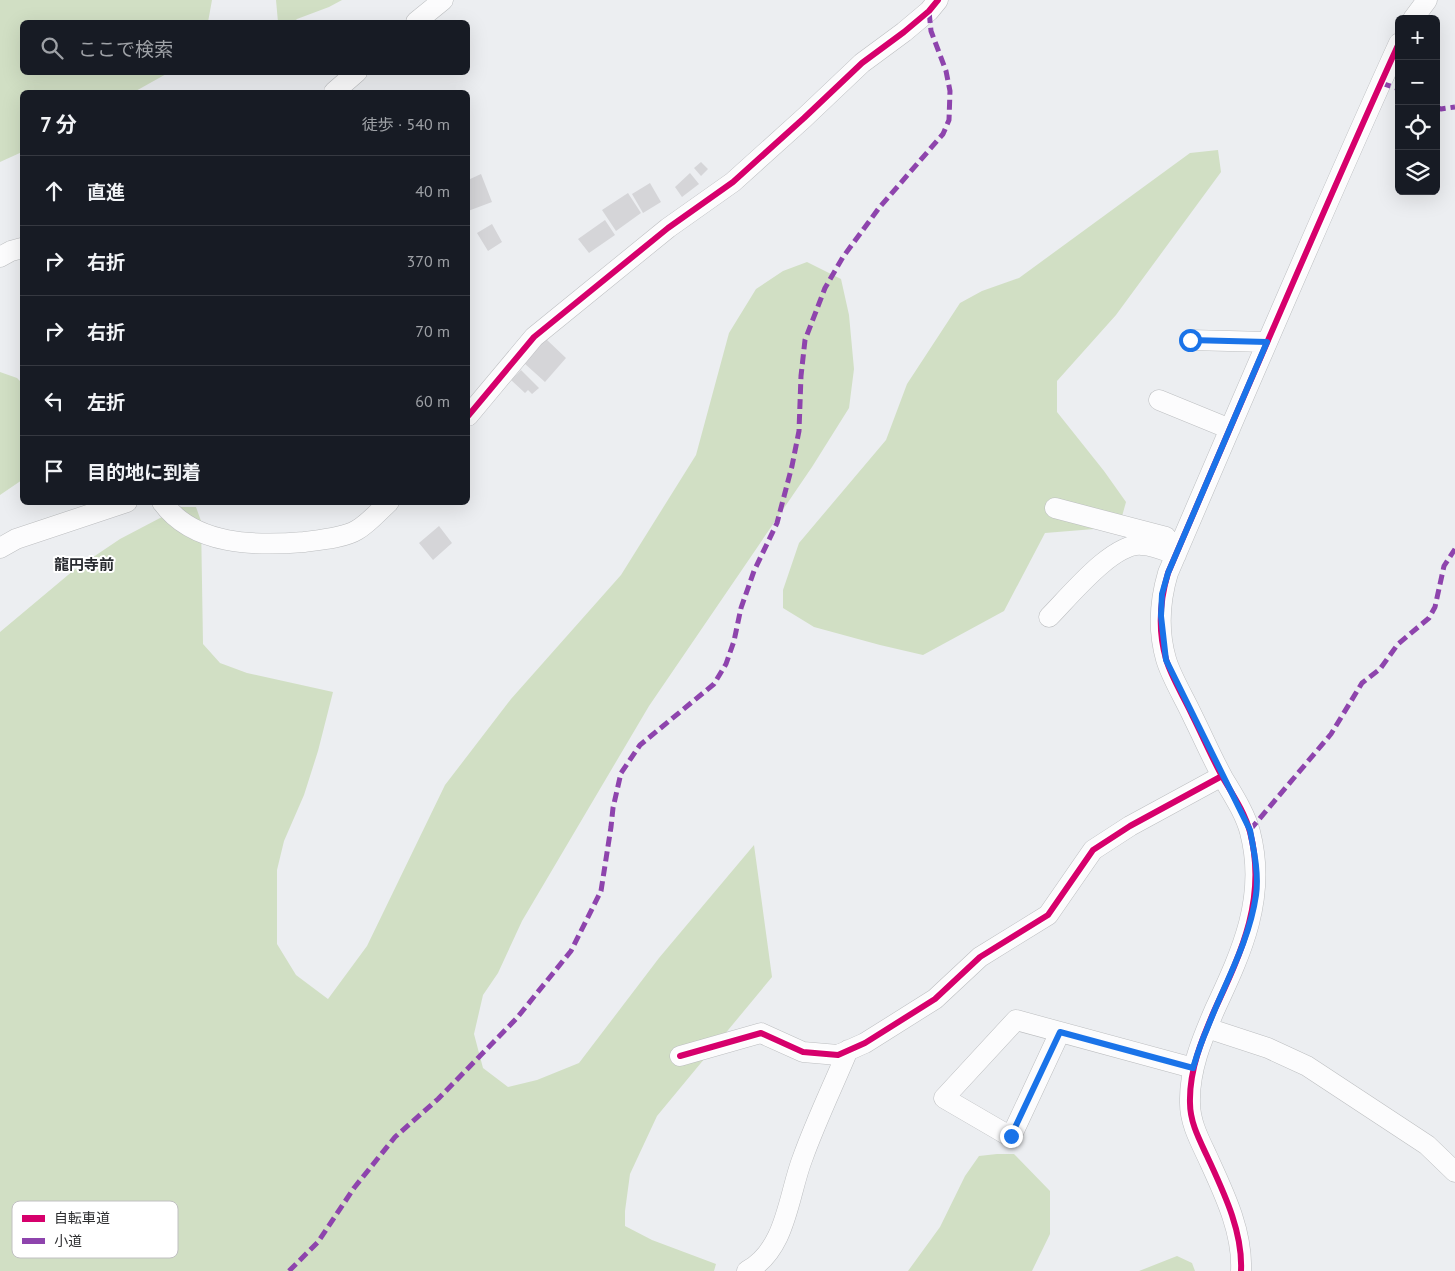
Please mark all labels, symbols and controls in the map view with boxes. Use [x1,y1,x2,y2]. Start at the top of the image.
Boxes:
map controls [1395,15,1440,195]
button: + [1395,15,1440,60]
search box [20,20,470,75]
icon: search [38,34,66,62]
text: ここで検索 [78,37,173,61]
button: − [1395,60,1440,105]
button: locate [1395,105,1440,150]
text: 7 分 [40,111,77,138]
text: 徒歩 · 540 m [362,114,450,134]
button: layers [1395,150,1440,195]
icon: ahead [40,177,68,205]
text: 直進 [87,180,125,204]
text: 40 m [415,181,450,201]
icon: right [40,247,68,275]
text: 右折 [87,250,125,274]
text: 370 m [407,251,450,271]
icon: right [40,317,68,345]
text: 右折 [87,320,125,344]
text: 70 m [415,321,450,341]
route start [1179,329,1202,352]
icon: left [40,387,68,415]
text: 左折 [87,390,125,414]
text: 60 m [415,391,450,411]
icon: arrive [40,457,68,485]
text: 目的地に到着 [87,460,201,484]
district label: 龍円寺前 [54,555,114,574]
route end [1000,1125,1023,1148]
legend [12,1201,178,1258]
text: 自転車道 [54,1209,110,1227]
text: 小道 [54,1232,82,1250]

